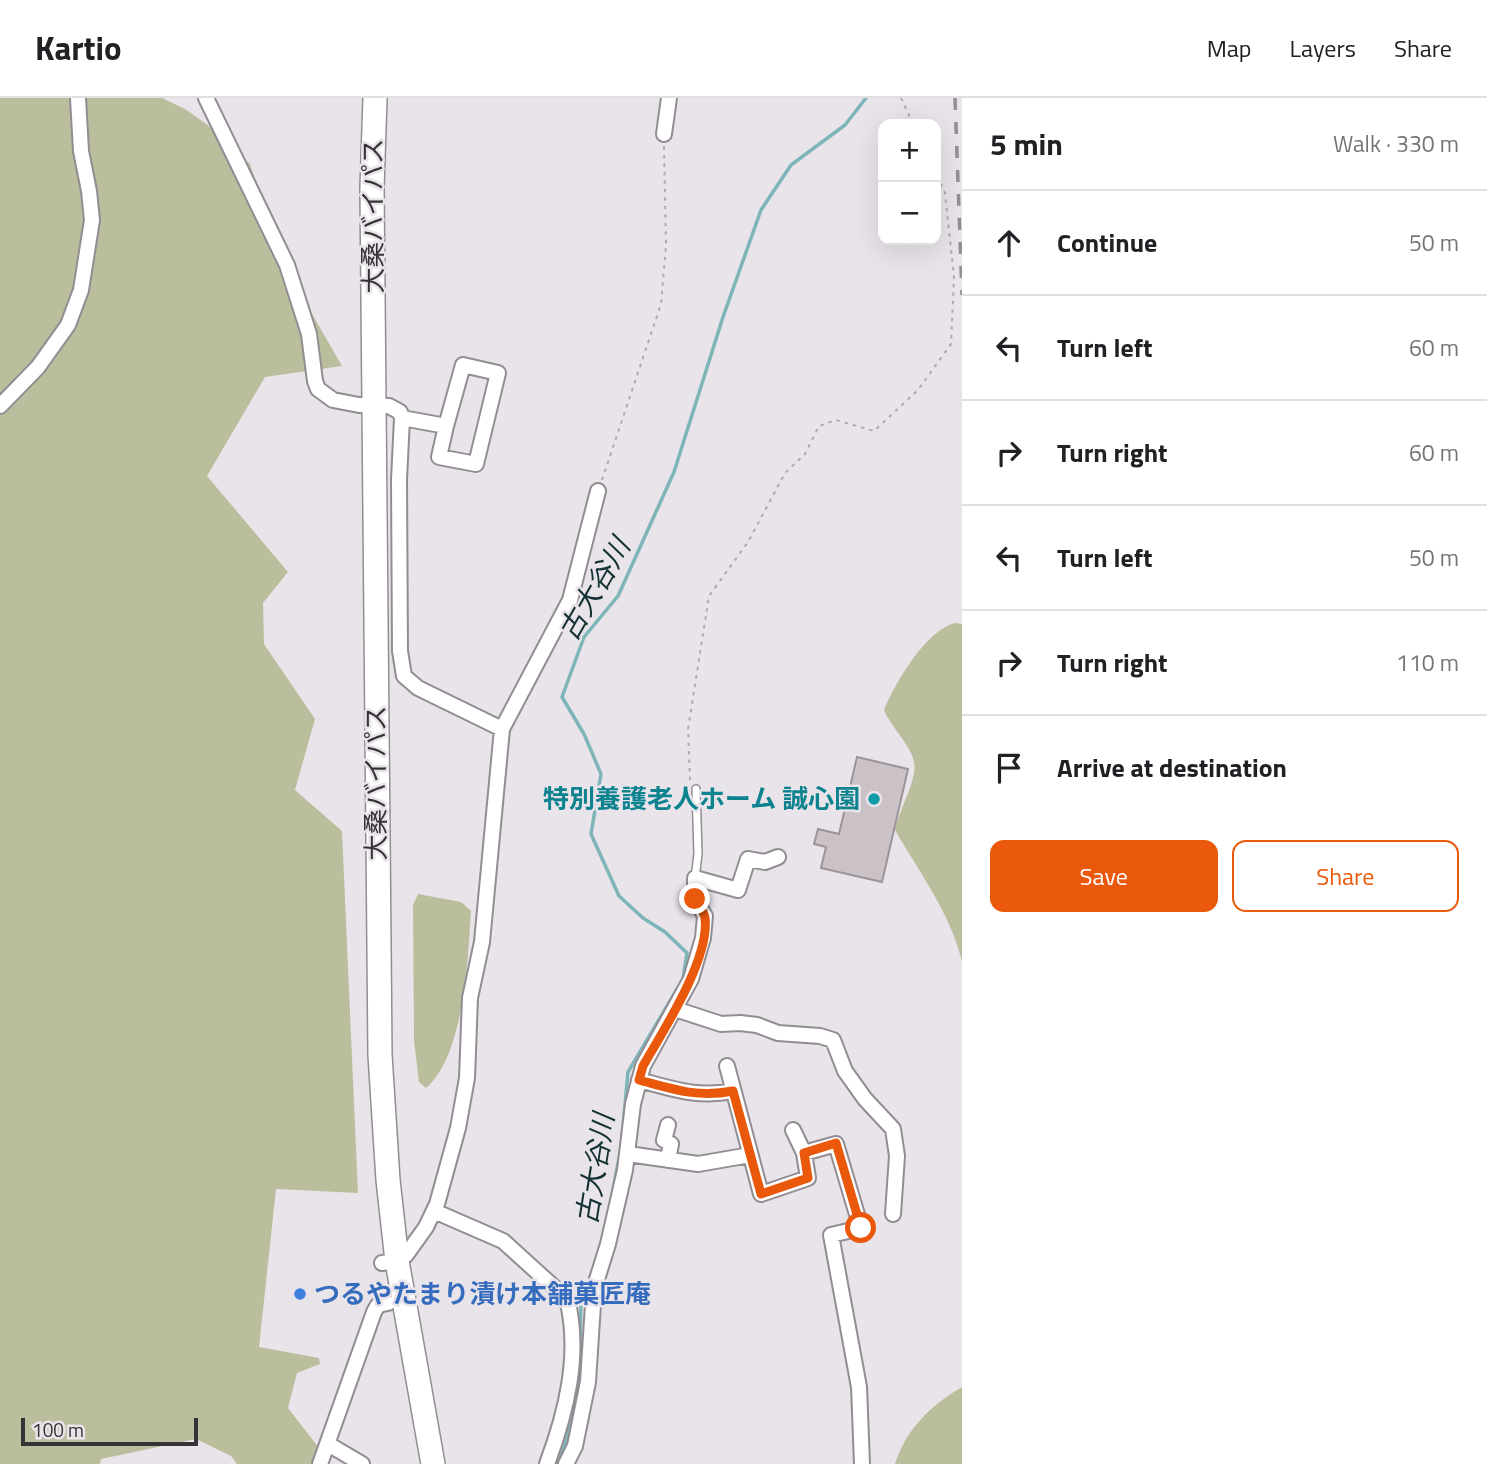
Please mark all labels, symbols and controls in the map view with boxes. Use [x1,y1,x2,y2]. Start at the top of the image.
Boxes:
text: Kartio [35,23,122,73]
text: Map [1207,30,1252,66]
text: Layers [1290,30,1356,66]
text: Share [1394,30,1452,66]
map controls [878,119,941,245]
button: + [878,119,941,182]
text: 5 min [990,121,1063,167]
text: Walk · 330 m [1333,126,1459,161]
street label: 大桑バイパス [353,138,392,294]
button: − [878,182,941,245]
text: Continue [1057,223,1157,262]
icon: ahead [990,224,1028,262]
text: 50 m [1409,225,1459,260]
text: Turn left [1057,328,1152,367]
icon: left [990,329,1028,367]
text: 60 m [1409,330,1459,365]
text: Turn right [1057,433,1168,472]
icon: right [990,434,1028,472]
text: 60 m [1409,435,1459,470]
water label: 古大谷川 [547,527,642,648]
text: Turn left [1057,538,1152,577]
icon: left [990,539,1028,577]
text: 50 m [1409,540,1459,575]
text: Turn right [1057,643,1168,682]
icon: right [990,644,1028,682]
text: 110 m [1396,645,1459,680]
street label: 大桑バイパス [356,705,395,861]
text: Arrive at destination [1057,748,1287,787]
icon: arrive [990,749,1028,787]
place label: 特別養護老人ホーム 誠心園 [543,779,860,818]
marker: 特別養護老人ホーム 誠心園 [866,791,882,807]
button: Save [990,840,1218,912]
button: Share [1232,840,1459,912]
route end [679,883,710,914]
water label: 古大谷川 [565,1107,625,1228]
route start [845,1212,876,1243]
place label: つるやたまり漬け本舗菓匠庵 [314,1274,651,1313]
marker: つるやたまり漬け本舗菓匠庵 [292,1286,308,1302]
scale bar [21,1415,198,1447]
text: 100 m [32,1415,84,1444]

